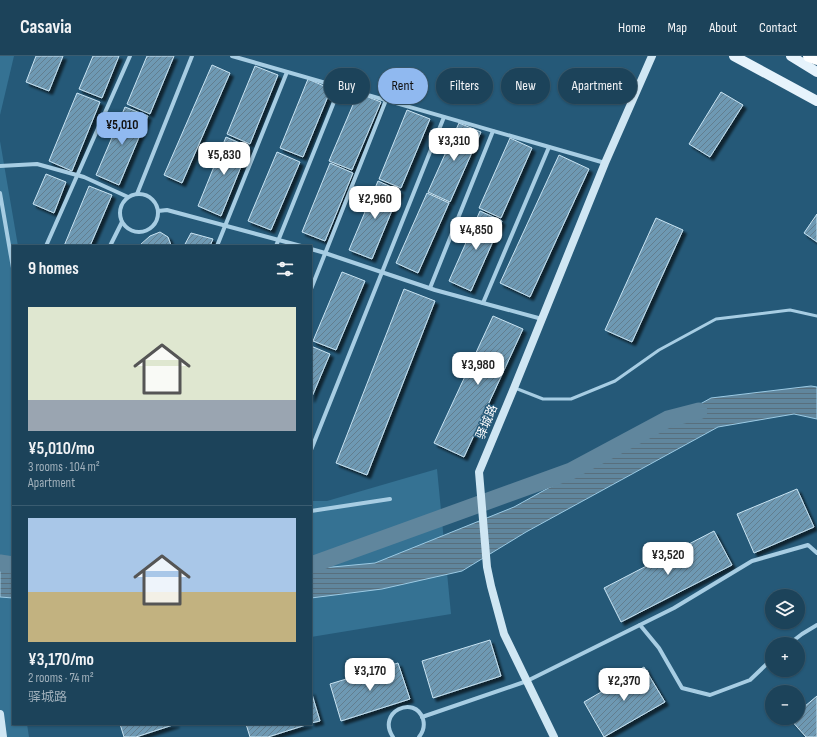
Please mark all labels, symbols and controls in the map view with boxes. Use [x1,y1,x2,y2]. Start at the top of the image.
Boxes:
text: Casavia [20,16,72,39]
text: Home [618,19,646,36]
text: Map [668,19,687,36]
text: About [709,19,737,36]
text: Contact [759,19,797,36]
chip: Buy [324,68,370,104]
chip: Rent [378,68,428,104]
chip: Filters [436,68,493,104]
chip: New [501,68,550,104]
chip: Apartment [558,68,637,104]
pin: ¥5,010 [89,112,155,146]
text: ¥5,010 [106,117,138,133]
pin: ¥3,310 [421,128,487,162]
text: ¥3,310 [438,133,470,149]
pin: ¥5,830 [191,142,257,176]
text: ¥5,830 [207,147,241,163]
pin: ¥2,960 [342,186,408,220]
text: ¥2,960 [358,191,392,207]
pin: ¥4,850 [443,217,509,251]
text: ¥4,850 [459,222,493,238]
icon: filters [274,258,296,280]
text: 9 homes [28,259,79,279]
icon: home [126,333,198,405]
pin: ¥3,980 [445,352,511,386]
text: ¥3,980 [461,357,495,373]
street label: 驿城路 [473,402,501,442]
text: ¥5,010/mo [28,439,95,459]
text: 3 rooms · 104 m² [28,459,100,475]
text: Apartment [28,475,75,491]
pin: ¥3,520 [635,542,701,576]
icon: home [126,544,198,616]
text: ¥3,520 [651,547,685,563]
map controls [765,589,805,725]
button: layers [765,589,805,629]
button: + [765,637,805,677]
text: ¥3,170/mo [28,650,94,670]
pin: ¥3,170 [337,658,403,692]
text: ¥3,170 [354,663,386,679]
pin: ¥2,370 [591,668,657,702]
text: 2 rooms · 74 m² [28,670,94,686]
text: ¥2,370 [608,673,640,689]
button: − [765,685,805,725]
text: 驿城路 [28,689,67,705]

